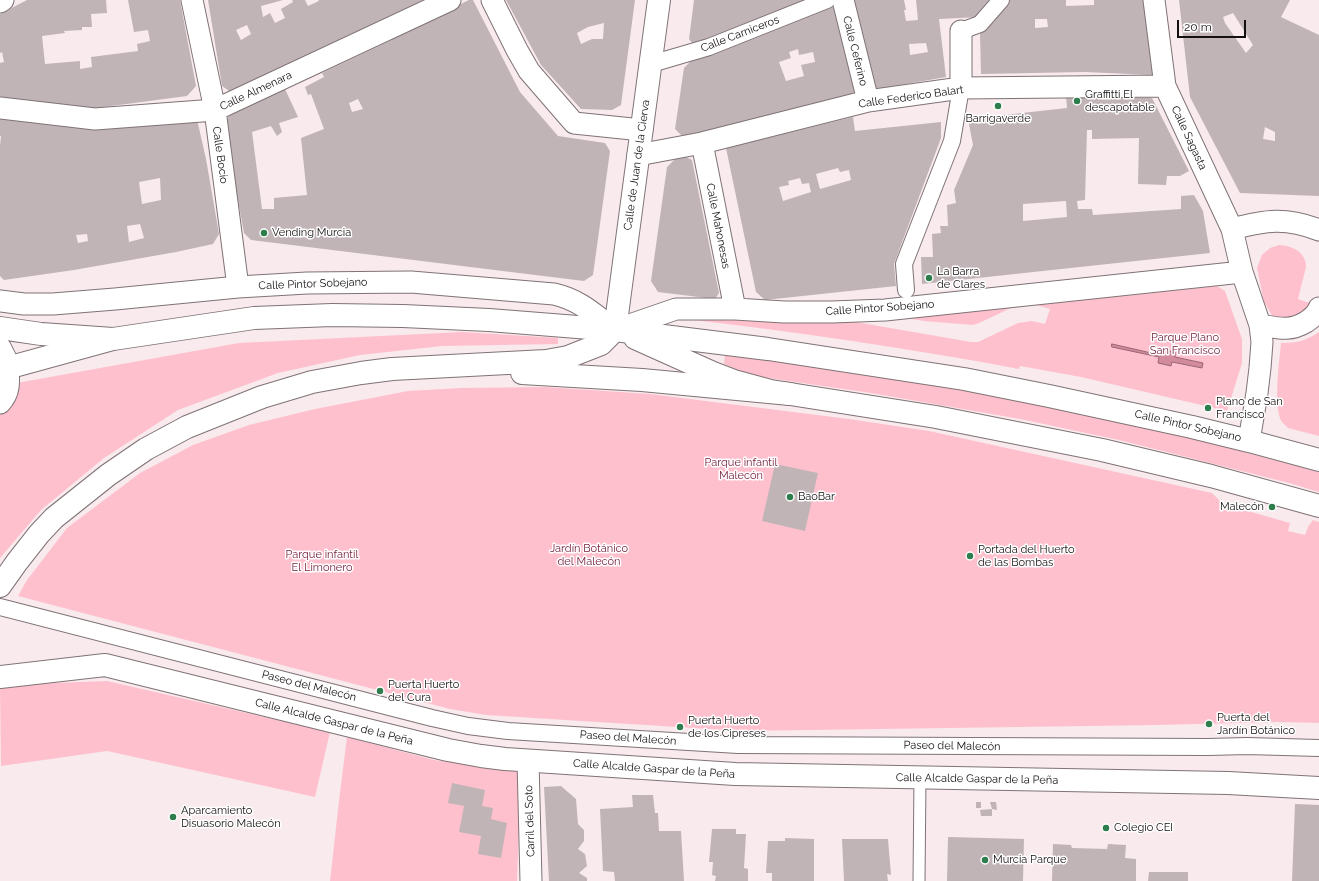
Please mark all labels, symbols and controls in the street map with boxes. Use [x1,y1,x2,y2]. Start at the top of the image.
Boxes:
scale bar [1179,12,1248,38]
street label: Calle Carniceros [699,13,781,55]
street label: Calle Ceferino [840,15,870,87]
text: 20 m [1184,20,1212,34]
street label: Calle Almenara [218,69,294,113]
street label: Calle Federico Balart [858,83,964,111]
place label: Graffitti El descapotable [1085,88,1155,114]
marker: Graffitti El descapotable [1072,96,1082,106]
street label: Calle de Juan de la Cierva [621,99,653,231]
marker: Barrigaverde [993,101,1003,111]
street label: Calle Sagasta [1168,104,1210,172]
place label: Barrigaverde [965,112,1031,126]
street label: Calle Bocio [209,126,231,184]
street label: Calle Mahonesas [703,182,733,270]
place label: Vending Murcia [272,226,351,240]
marker: Vending Murcia [259,228,269,238]
place label: La Barra de Clares [937,265,985,291]
marker: La Barra de Clares [924,273,934,283]
street label: Calle Pintor Sobejano [258,276,368,292]
street label: Calle Pintor Sobejano [825,298,935,318]
park label: Parque Plano San Francisco [1150,331,1220,357]
place label: Plano de San Francisco [1216,395,1283,421]
marker: Plano de San Francisco [1203,403,1213,413]
street label: Calle Pintor Sobejano [1133,407,1243,445]
park label: Parque infantil Malecón [705,456,777,482]
place label: BaoBar [798,490,835,504]
marker: BaoBar [785,492,795,502]
place label: Malecón [1220,500,1264,514]
marker: Malecón [1267,502,1277,512]
park label: Jardín Botánico del Malecón [550,542,628,568]
place label: Portada del Huerto de las Bombas [978,543,1075,569]
park label: Parque infantil El Limonero [286,548,358,574]
marker: Portada del Huerto de las Bombas [965,551,975,561]
street label: Paseo del Malecón [260,668,358,704]
place label: Puerta Huerto del Cura [388,678,459,704]
marker: Puerta Huerto del Cura [375,686,385,696]
street label: Calle Alcalde Gaspar de la Peña [254,696,414,748]
place label: Puerta del Jardín Botánico [1217,711,1295,737]
place label: Puerta Huerto de los Cipreses [688,714,766,740]
marker: Puerta del Jardín Botánico [1204,719,1214,729]
marker: Puerta Huerto de los Cipreses [675,722,685,732]
street label: Paseo del Malecón [579,728,677,748]
street label: Paseo del Malecón [903,739,1001,753]
street label: Calle Alcalde Gaspar de la Peña [573,757,735,781]
street label: Calle Alcalde Gaspar de la Peña [896,771,1058,787]
street label: Carril del Soto [522,785,538,857]
place label: Aparcamiento Disuasorio Malecón [181,804,281,830]
marker: Aparcamiento Disuasorio Malecón [168,812,178,822]
place label: Colegio CEI [1114,821,1173,835]
marker: Colegio CEI [1101,823,1111,833]
place label: Murcia Parque [993,853,1066,867]
marker: Murcia Parque [980,855,990,865]

